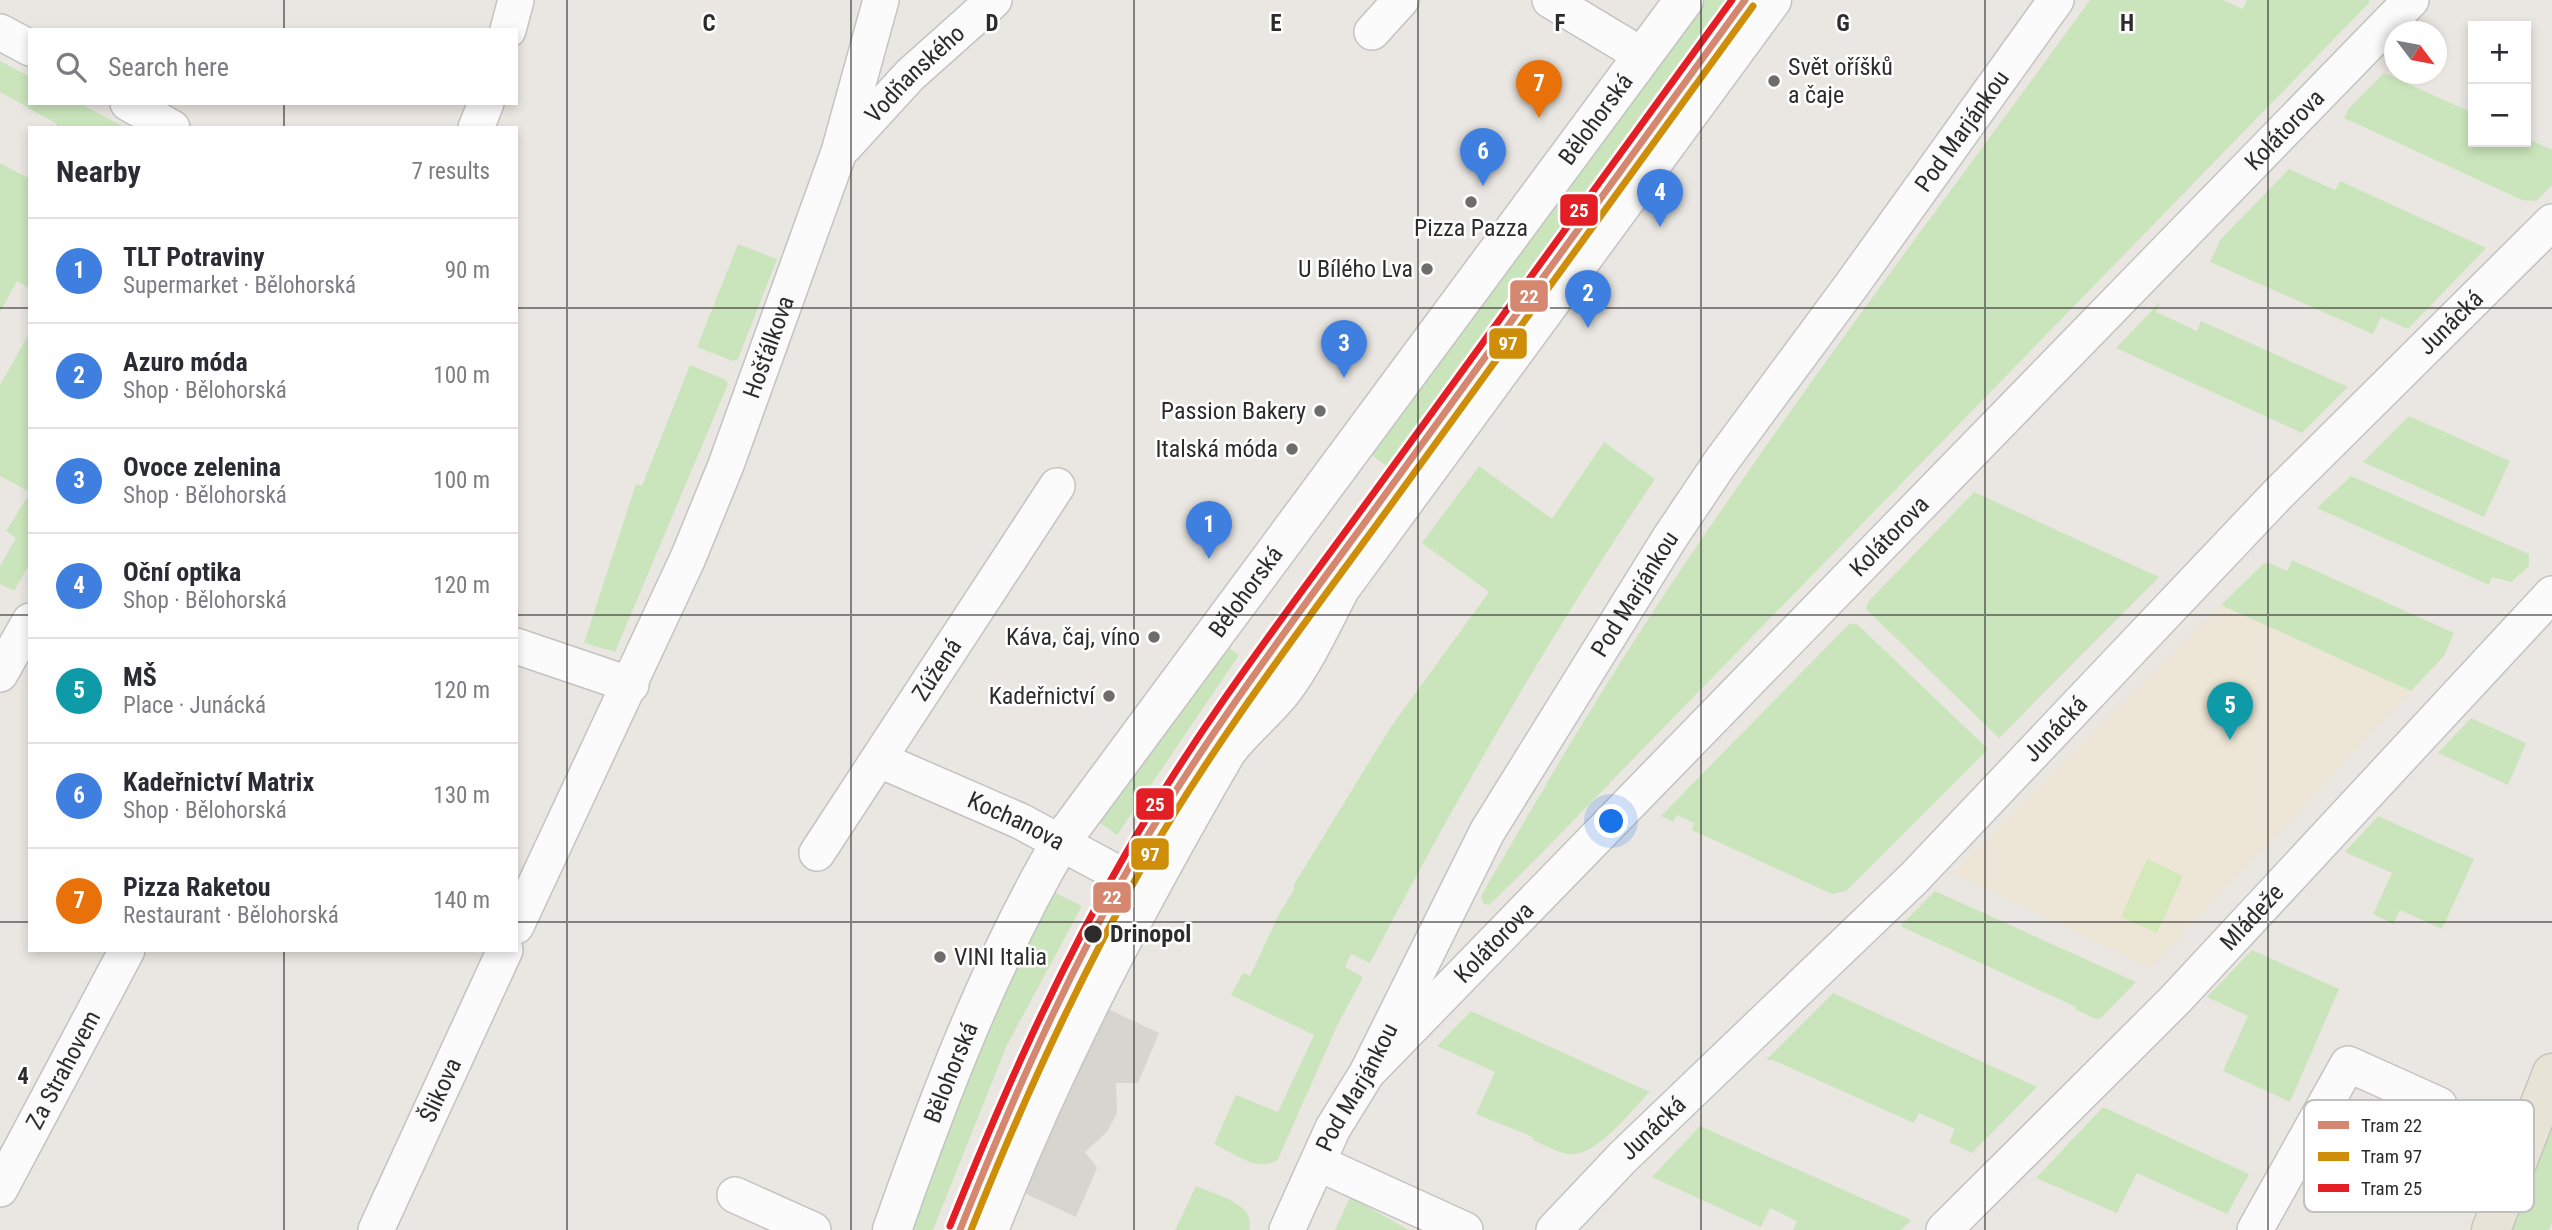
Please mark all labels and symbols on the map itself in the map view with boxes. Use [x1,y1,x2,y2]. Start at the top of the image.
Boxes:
text: C [702,10,716,37]
text: D [986,10,999,37]
text: E [1270,10,1282,37]
text: F [1555,10,1566,37]
text: G [1836,10,1850,37]
text: H [2120,10,2134,37]
street label: Vodňanského [859,19,970,128]
north arrow [2384,21,2447,84]
place label: Svět oříšků a čaje [1788,53,1893,109]
pin: 7 [1516,60,1562,118]
street label: Pod Marjánkou [1909,65,2015,197]
street label: Bělohorská [1553,68,1639,170]
marker: Svět oříšků a čaje [1766,73,1782,89]
street label: Kolátorova [2239,84,2330,176]
pin: 6 [1460,128,1506,186]
pin: 4 [1637,169,1683,227]
line badge: 25 [1559,193,1599,227]
marker: Pizza Pazza [1463,194,1479,210]
text: 25 [1569,199,1589,222]
place label: Pizza Pazza [1414,214,1528,242]
place label: U Bílého Lva [1298,255,1413,283]
marker: U Bílého Lva [1419,261,1435,277]
pin: 2 [1565,270,1611,328]
line badge: 22 [1509,279,1549,313]
text: 22 [1519,285,1539,308]
street label: Junácká [2413,285,2489,361]
street label: Hošťálkova [737,292,800,402]
pin: 3 [1321,320,1367,378]
line badge: 97 [1488,327,1528,360]
text: 97 [1498,332,1518,355]
place label: Passion Bakery [1161,397,1306,425]
marker: Passion Bakery [1312,403,1328,419]
place label: Italská móda [1156,435,1278,463]
marker: Italská móda [1284,441,1300,457]
street label: Kolátorova [1844,490,1935,582]
pin: 1 [1186,501,1232,559]
street label: Pod Marjánkou [1585,526,1684,662]
street label: Bělohorská [1203,541,1289,643]
place label: Káva, čaj, víno [1006,623,1140,651]
marker: Káva, čaj, víno [1146,629,1162,645]
street label: Zúžená [906,633,967,706]
place label: Kadeřnictví [989,682,1096,710]
pin: 5 [2207,682,2253,740]
marker: Kadeřnictví [1101,688,1117,704]
street label: Junácká [2018,690,2093,768]
street label: Kochanova [963,786,1069,856]
line badge: 25 [1135,787,1175,821]
text: 25 [1145,793,1165,816]
your location [1594,804,1628,838]
line badge: 97 [1130,837,1170,871]
text: 97 [1140,843,1160,866]
street label: Mládeže [2214,878,2289,956]
line badge: 22 [1092,881,1132,914]
text: 22 [1102,886,1122,909]
street label: Kolátorova [1449,896,1539,989]
place label: Drinopol [1110,920,1191,948]
marker: Drinopol [1082,923,1104,945]
place label: VINI Italia [954,943,1047,971]
marker: VINI Italia [932,949,948,965]
street label: Za Strahovem [20,1006,106,1134]
street label: Bělohorská [918,1018,984,1127]
street label: Pod Marjánkou [1310,1019,1403,1156]
street label: Šlikova [414,1053,467,1127]
text: 4 [17,1063,29,1090]
street label: Junácká [1615,1091,1691,1166]
legend [2304,1100,2534,1212]
text: Tram 22 [2361,1114,2422,1137]
text: Tram 97 [2361,1145,2422,1168]
text: Tram 25 [2361,1177,2422,1200]

